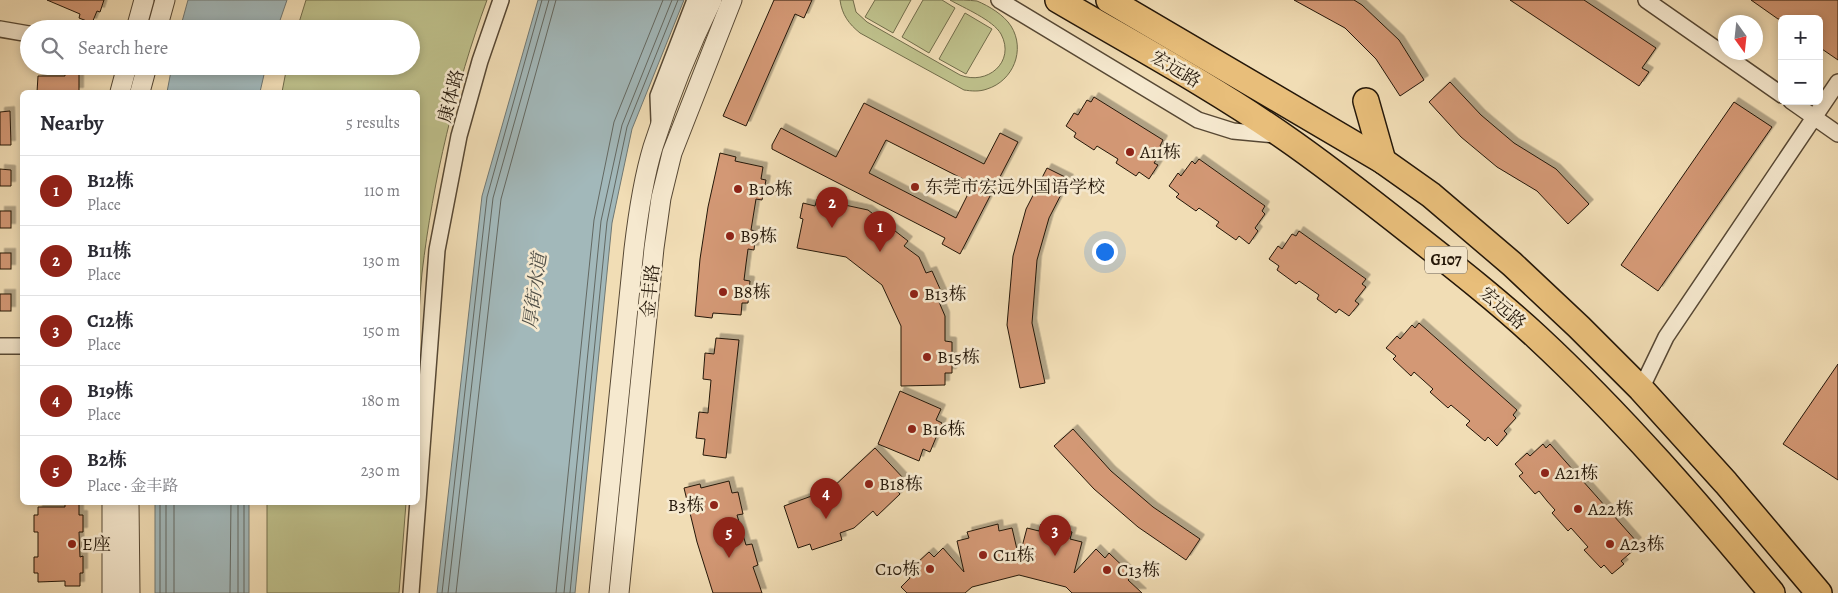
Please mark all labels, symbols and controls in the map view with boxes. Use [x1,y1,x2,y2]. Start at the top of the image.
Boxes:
north arrow [1718,15,1763,60]
map controls [1778,15,1823,105]
button: + [1778,15,1823,60]
search box [20,20,420,75]
icon: search [38,34,66,62]
text: Search here [78,35,168,61]
street label: 宏远路 [1147,45,1205,93]
button: − [1778,60,1823,105]
street label: 康体路 [432,67,470,125]
text: Nearby [40,109,103,137]
text: 5 results [346,112,400,134]
place label: A11栋 [1139,140,1181,164]
marker: A11栋 [1124,146,1136,158]
text: B12栋 [87,168,134,194]
place label: 东莞市宏远外国语学校 [925,175,1105,199]
place label: B10栋 [748,177,793,201]
text: 1 [53,180,59,202]
text: 110 m [364,180,400,202]
marker: 东莞市宏远外国语学校 [909,181,921,193]
marker: B10栋 [732,183,744,195]
pin: 2 [816,187,848,228]
text: Place [87,194,121,216]
pin: 1 [864,211,896,252]
place label: B9栋 [740,224,777,248]
marker: B9栋 [724,230,736,242]
text: B11栋 [87,238,132,264]
your location [1092,239,1118,265]
road number: G107 [1425,246,1467,274]
water label: 厚街水道 [517,249,554,330]
text: 2 [52,250,60,272]
text: 130 m [363,250,400,272]
street label: 金丰路 [635,263,665,319]
text: Place [87,264,121,286]
place label: B8栋 [733,280,770,304]
street label: 宏远路 [1475,281,1531,335]
place label: B13栋 [924,282,966,306]
marker: B8栋 [717,286,729,298]
marker: B13栋 [908,288,920,300]
text: C12栋 [87,308,134,334]
text: 3 [53,320,59,342]
text: 150 m [363,320,400,342]
text: Place [87,334,121,356]
place label: B15栋 [937,345,980,369]
marker: B15栋 [921,351,933,363]
text: B19栋 [87,378,134,404]
text: 4 [52,390,60,412]
text: 180 m [362,390,400,412]
text: Place [87,404,121,426]
place label: B16栋 [922,417,965,441]
marker: B16栋 [906,423,918,435]
text: B2栋 [87,447,127,473]
text: 5 [53,460,59,482]
text: 230 m [361,460,400,482]
place label: A21栋 [1554,461,1598,485]
marker: A21栋 [1539,467,1551,479]
place label: B18栋 [879,472,923,496]
text: Place · 金丰路 [87,475,178,497]
pin: 4 [810,478,842,519]
marker: B18栋 [863,478,875,490]
place label: B3栋 [668,493,704,517]
place label: A22栋 [1587,497,1634,521]
marker: B3栋 [708,499,720,511]
marker: A22栋 [1572,503,1584,515]
pin: 3 [1039,515,1071,556]
pin: 5 [713,517,745,558]
place label: E座 [82,532,111,556]
place label: A23栋 [1619,532,1665,556]
marker: E座 [66,538,78,550]
marker: A23栋 [1604,538,1616,550]
place label: C11栋 [993,543,1035,567]
marker: C11栋 [977,549,989,561]
place label: C10栋 [875,557,920,581]
place label: C13栋 [1117,558,1160,582]
marker: C10栋 [924,563,936,575]
marker: C13栋 [1101,564,1113,576]

